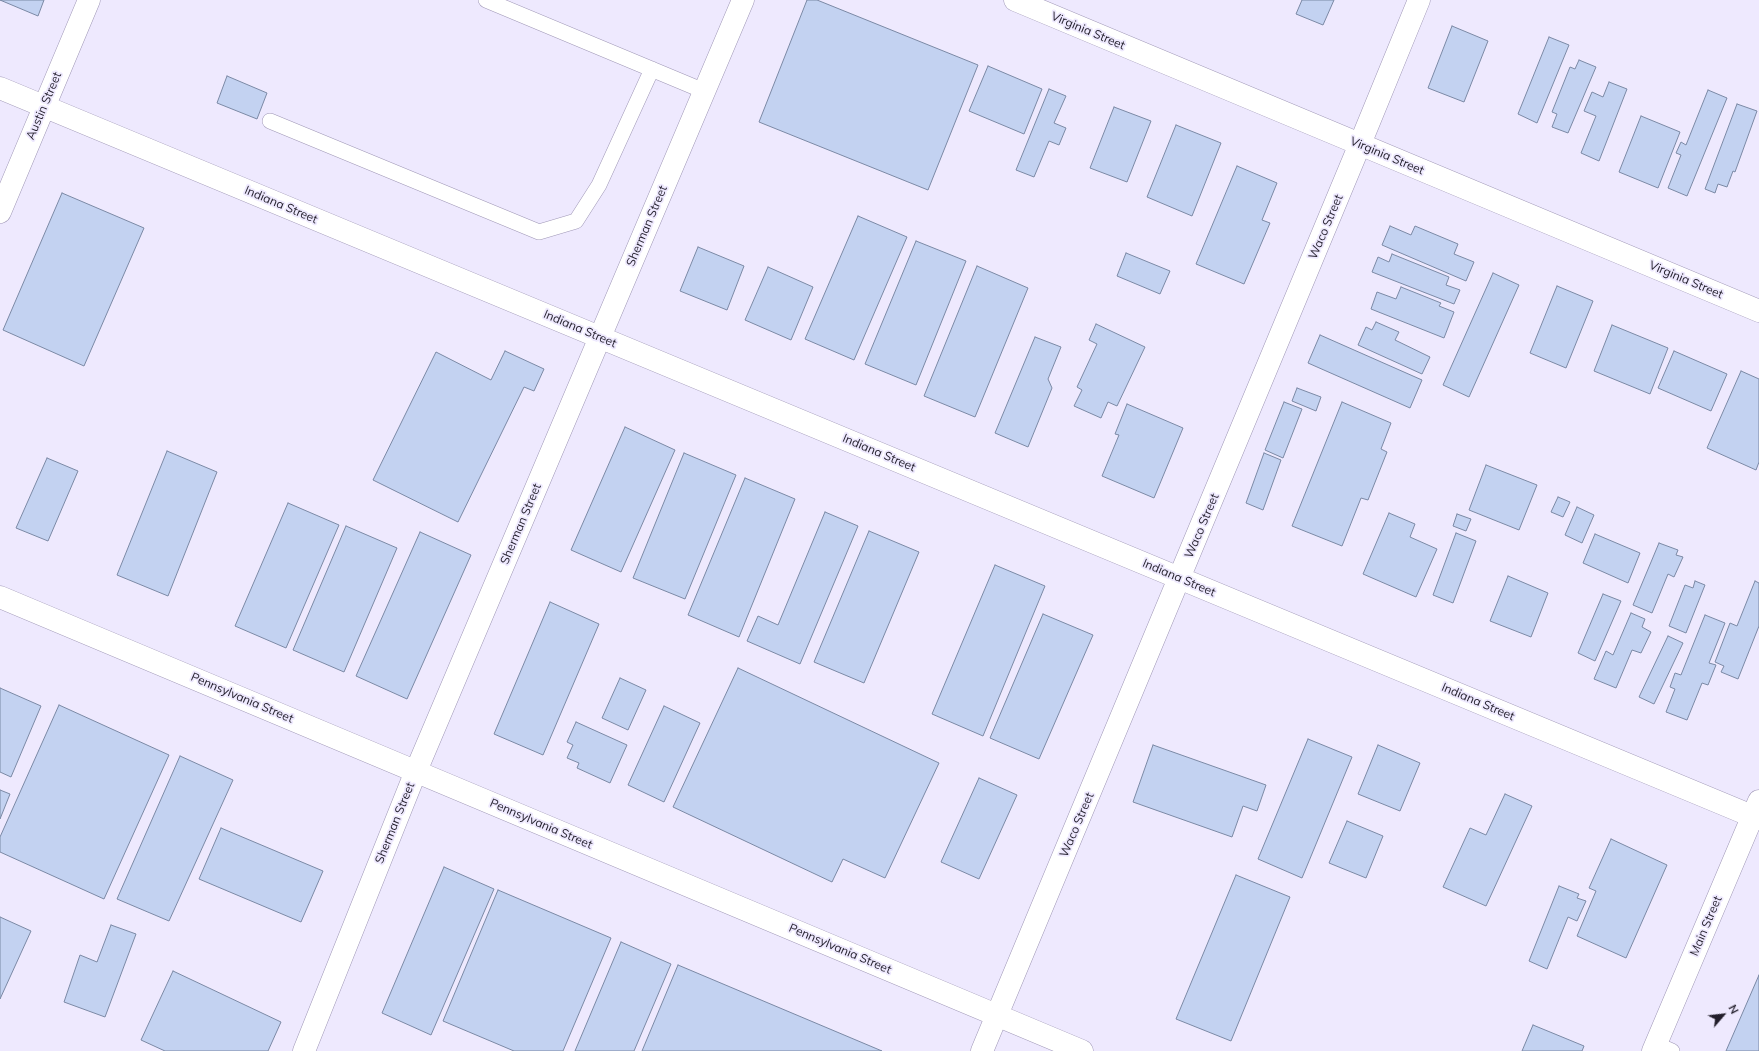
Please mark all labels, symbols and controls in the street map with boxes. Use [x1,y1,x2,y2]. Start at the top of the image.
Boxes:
street label: Virginia Street [1049,9,1127,53]
street label: Austin Street [23,70,65,142]
street label: Virginia Street [1348,134,1426,178]
street label: Indiana Street [242,183,320,227]
street label: Sherman Street [623,183,671,269]
street label: Waco Street [1306,193,1346,261]
street label: Virginia Street [1647,258,1725,302]
street label: Indiana Street [541,307,619,351]
street label: Indiana Street [840,431,918,475]
street label: Sherman Street [497,481,545,567]
street label: Waco Street [1182,492,1222,560]
street label: Indiana Street [1140,556,1218,600]
street label: Pennsylvania Street [189,670,295,726]
street label: Indiana Street [1439,680,1517,724]
street label: Sherman Street [372,780,418,866]
street label: Waco Street [1057,791,1097,859]
street label: Pennsylvania Street [488,796,594,852]
street label: Main Street [1687,894,1725,958]
street label: Pennsylvania Street [787,921,893,977]
north arrow [1703,995,1743,1035]
text: N [1725,1002,1742,1016]

